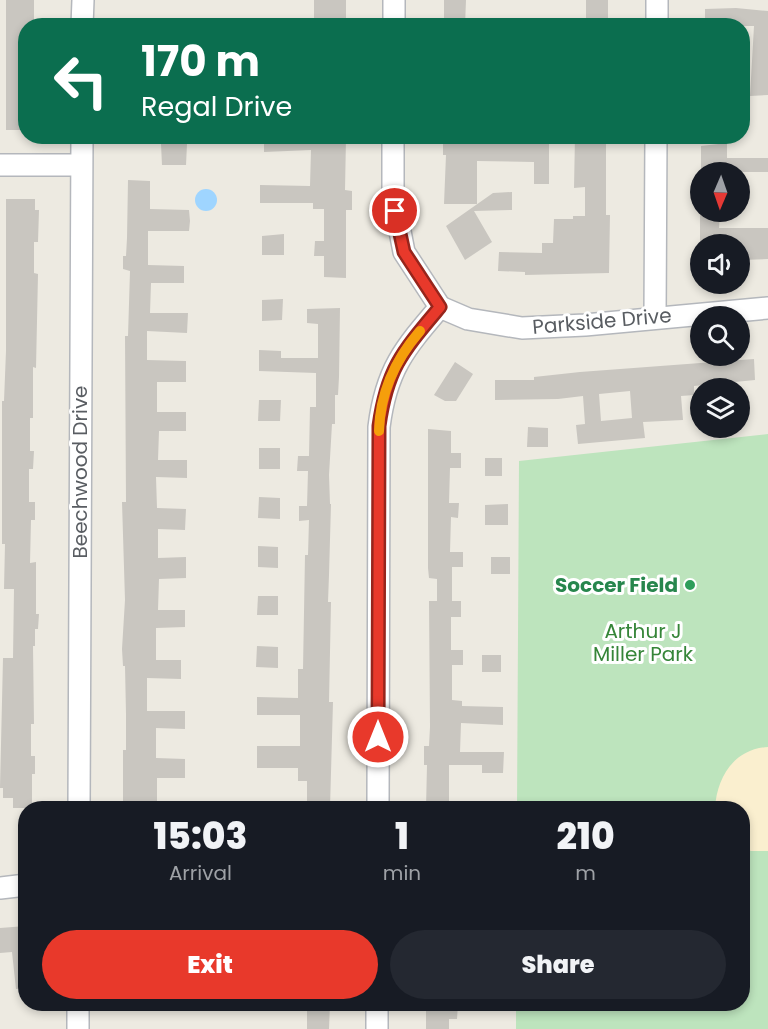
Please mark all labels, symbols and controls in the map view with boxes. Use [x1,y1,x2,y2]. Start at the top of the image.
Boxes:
text: 170 m [141,32,260,91]
icon: left [42,42,120,120]
text: Regal Drive [141,88,292,125]
north arrow [690,162,750,222]
map controls [690,162,750,438]
pin [369,185,420,236]
icon: arrive [378,194,411,227]
button: sound [690,234,750,294]
street label: Parkside Drive [531,301,673,341]
button: search [690,306,750,366]
button: layers [690,378,750,438]
street label: Beechwood Drive [66,386,94,559]
place label: Soccer Field [555,571,678,599]
marker: Soccer Field [683,578,697,592]
park label: Arthur J Miller Park [593,617,694,668]
position arrow [346,705,410,769]
text: 15:03 [153,811,247,862]
text: 1 [395,811,409,862]
text: 210 [557,811,615,862]
text: Arrival [169,859,232,887]
text: min [383,859,421,887]
text: m [575,859,596,887]
button: Exit [42,930,378,999]
button: Share [390,930,726,999]

